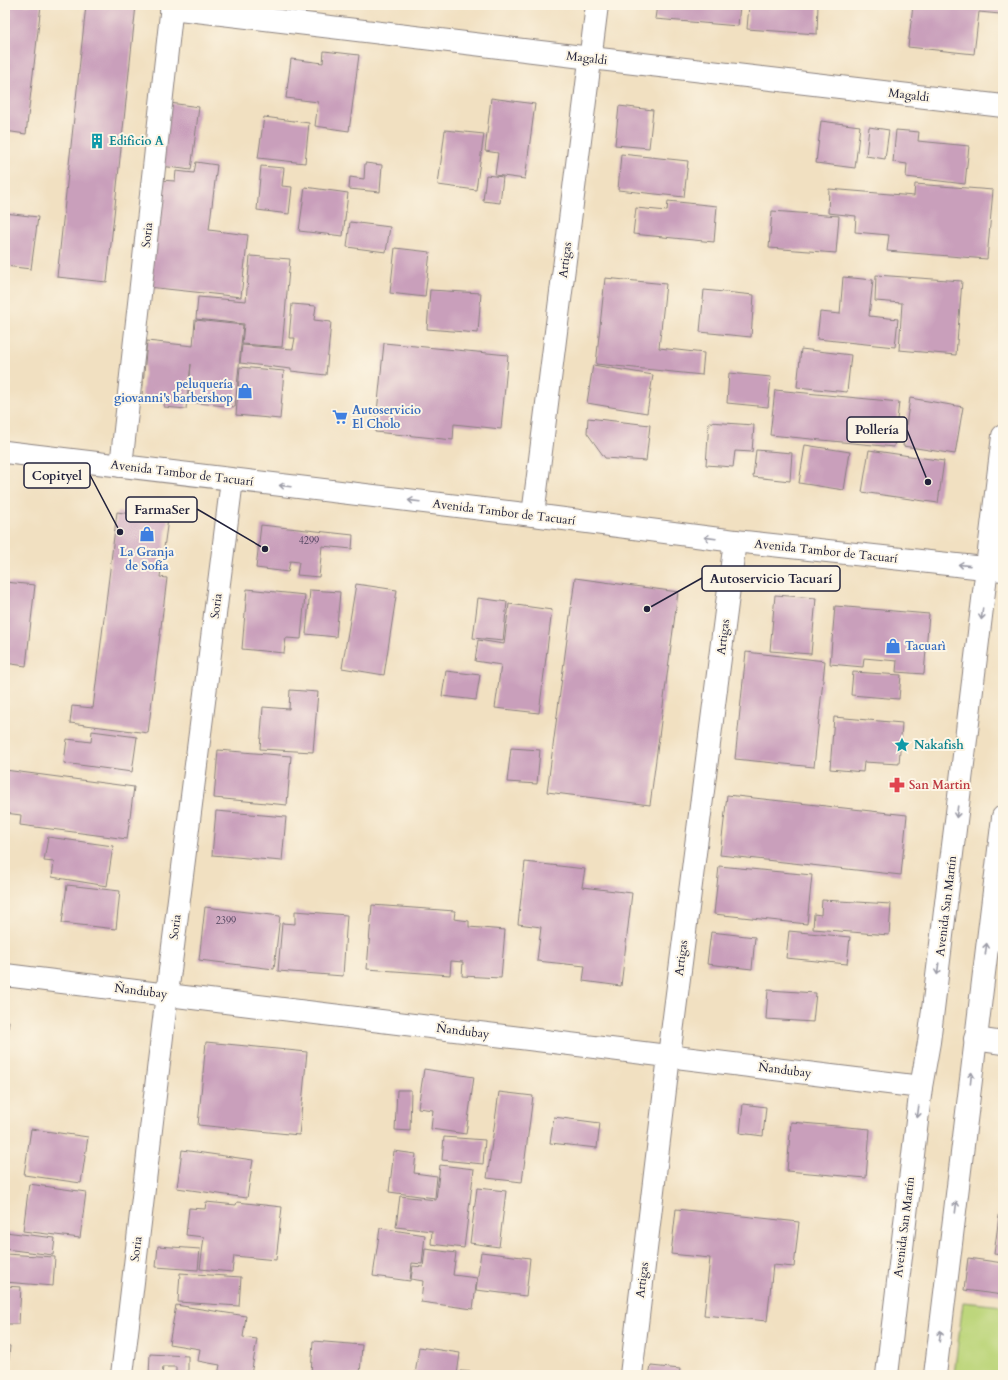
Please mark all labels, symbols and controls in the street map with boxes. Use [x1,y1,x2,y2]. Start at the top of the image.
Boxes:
street label: Magaldi [566,48,609,69]
street label: Magaldi [888,85,931,106]
building icon: Edificio A [88,132,106,150]
place label: Edificio A [109,133,164,149]
street label: Soria [138,221,156,248]
street label: Artigas [555,241,575,279]
place label: peluquería giovanni's barbershop [114,376,233,406]
shop icon: peluquería giovanni's barbershop [236,382,254,400]
place label: Autoservicio El Cholo [352,402,421,432]
supermarket icon: Autoservicio El Cholo [331,408,349,426]
callout: Pollería [847,417,907,442]
text: Pollería [855,421,900,439]
street label: Avenida Tambor de Tacuarí [110,456,255,490]
callout: Copityel [24,463,90,488]
text: Copityel [32,467,82,485]
one-way arrow [279,482,292,490]
street label: Avenida Tambor de Tacuarí [432,495,577,529]
callout: FarmaSer [126,497,197,522]
one-way arrow [408,497,421,505]
text: FarmaSer [134,501,190,519]
shop icon: La Granja de Sofía [138,525,156,543]
house number: 4299 [299,534,319,548]
one-way arrow [704,534,717,542]
street label: Avenida Tambor de Tacuarí [754,536,899,567]
place label: La Granja de Sofía [120,544,174,574]
one-way arrow [958,561,971,569]
callout: Autoservicio Tacuarí [702,566,840,591]
text: Autoservicio Tacuarí [710,570,832,588]
street label: Soria [207,592,226,620]
one-way arrow [978,607,985,620]
street label: Artigas [713,618,733,656]
shop icon: Tacuarì [884,637,902,655]
place label: Tacuarì [905,638,946,654]
place icon: Nakafish [893,736,911,754]
place label: Nakafish [914,737,964,753]
pharmacy icon: San Martin [888,776,906,794]
place label: San Martin [909,777,971,793]
one-way arrow [953,805,961,818]
street label: Avenida San Martín [932,855,960,957]
street label: Soria [166,913,185,941]
house number: 2399 [216,914,236,928]
street label: Artigas [671,939,691,977]
one-way arrow [983,943,990,956]
one-way arrow [934,962,942,975]
street label: Ñandubay [114,979,169,1002]
street label: Ñandubay [436,1019,491,1042]
street label: Ñandubay [758,1058,813,1081]
one-way arrow [967,1072,975,1085]
one-way arrow [914,1105,922,1118]
street label: Avenida San Martín [890,1176,918,1278]
one-way arrow [952,1201,960,1214]
street label: Soria [127,1235,146,1263]
street label: Artigas [632,1261,652,1299]
one-way arrow [936,1330,944,1343]

